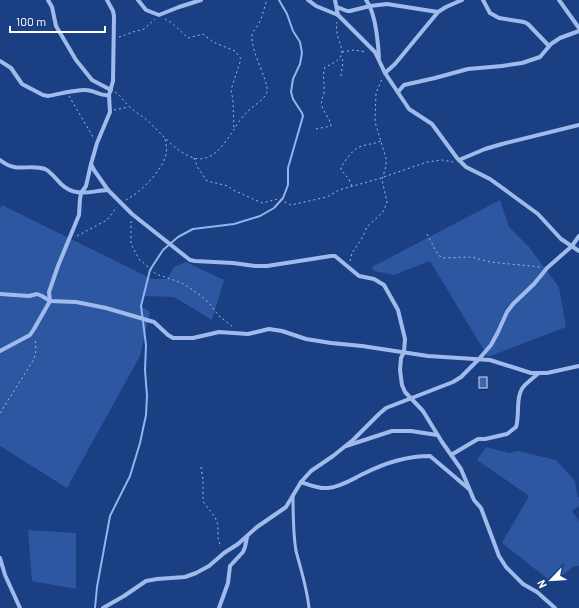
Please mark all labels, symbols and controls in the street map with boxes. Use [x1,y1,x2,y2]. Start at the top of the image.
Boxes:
scale bar [10,8,105,34]
text: 100 m [16,14,46,28]
north arrow [531,560,571,600]
text: N [534,578,549,591]

